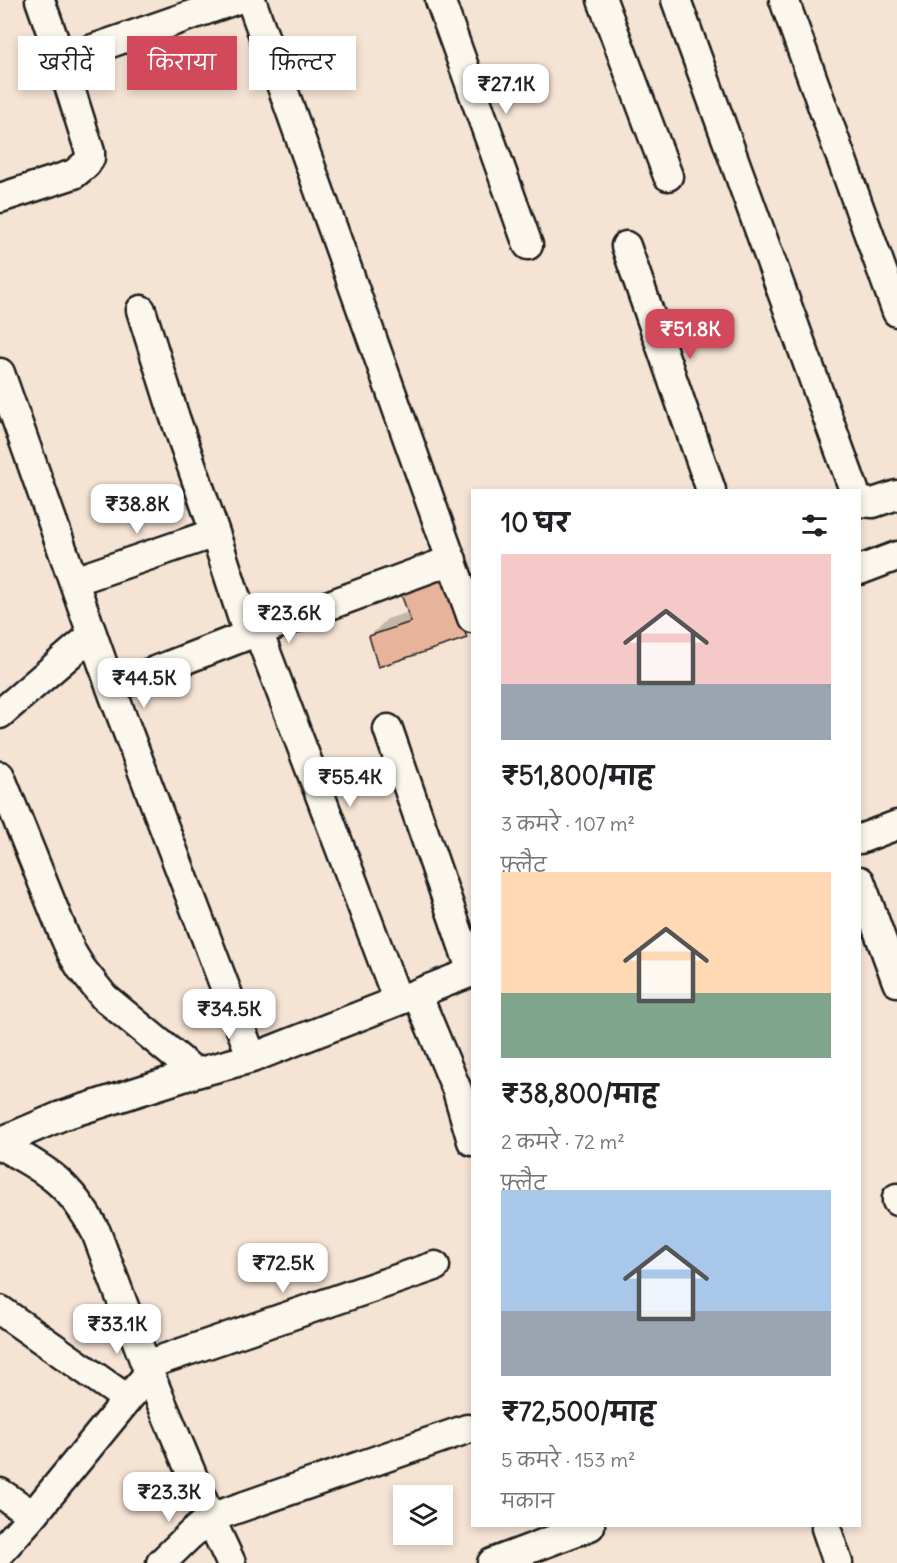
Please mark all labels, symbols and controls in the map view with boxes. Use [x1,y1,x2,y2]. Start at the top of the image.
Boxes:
chip: खरीदें [18,36,115,90]
chip: किराया [127,36,237,90]
chip: फ़िल्टर [249,36,356,90]
pin: ₹27.1K [457,64,555,115]
text: ₹27.1K [477,71,535,96]
pin: ₹51.8K [641,309,739,360]
text: ₹51.8K [659,316,721,341]
pin: ₹38.8K [88,484,186,535]
text: ₹38.8K [105,491,169,516]
text: 10 घर [501,506,569,539]
icon: filters [798,509,831,542]
pin: ₹23.6K [240,593,338,644]
icon: home [612,593,720,701]
text: ₹23.6K [257,600,321,625]
pin: ₹44.5K [95,658,193,709]
text: ₹44.5K [112,665,176,690]
pin: ₹55.4K [301,757,399,808]
text: ₹51,800/माह [501,759,654,792]
text: ₹55.4K [318,764,382,789]
text: 3 कमरे · 107 m² [501,811,635,836]
text: फ़्लैट [501,852,547,877]
icon: home [612,911,720,1019]
pin: ₹34.5K [180,989,278,1040]
text: ₹34.5K [197,996,261,1021]
text: ₹38,800/माह [501,1077,658,1110]
text: 2 कमरे · 72 m² [501,1129,625,1154]
text: फ़्लैट [501,1170,547,1195]
icon: home [612,1229,720,1337]
pin: ₹72.5K [234,1243,332,1294]
text: ₹72.5K [252,1250,314,1275]
pin: ₹33.1K [68,1304,166,1355]
text: ₹33.1K [87,1311,147,1336]
text: ₹72,500/माह [501,1395,655,1428]
text: 5 कमरे · 153 m² [501,1447,635,1472]
pin: ₹23.3K [120,1472,218,1523]
text: ₹23.3K [137,1479,201,1504]
map controls [393,1485,453,1545]
button: layers [393,1485,453,1545]
text: मकान [501,1488,554,1513]

